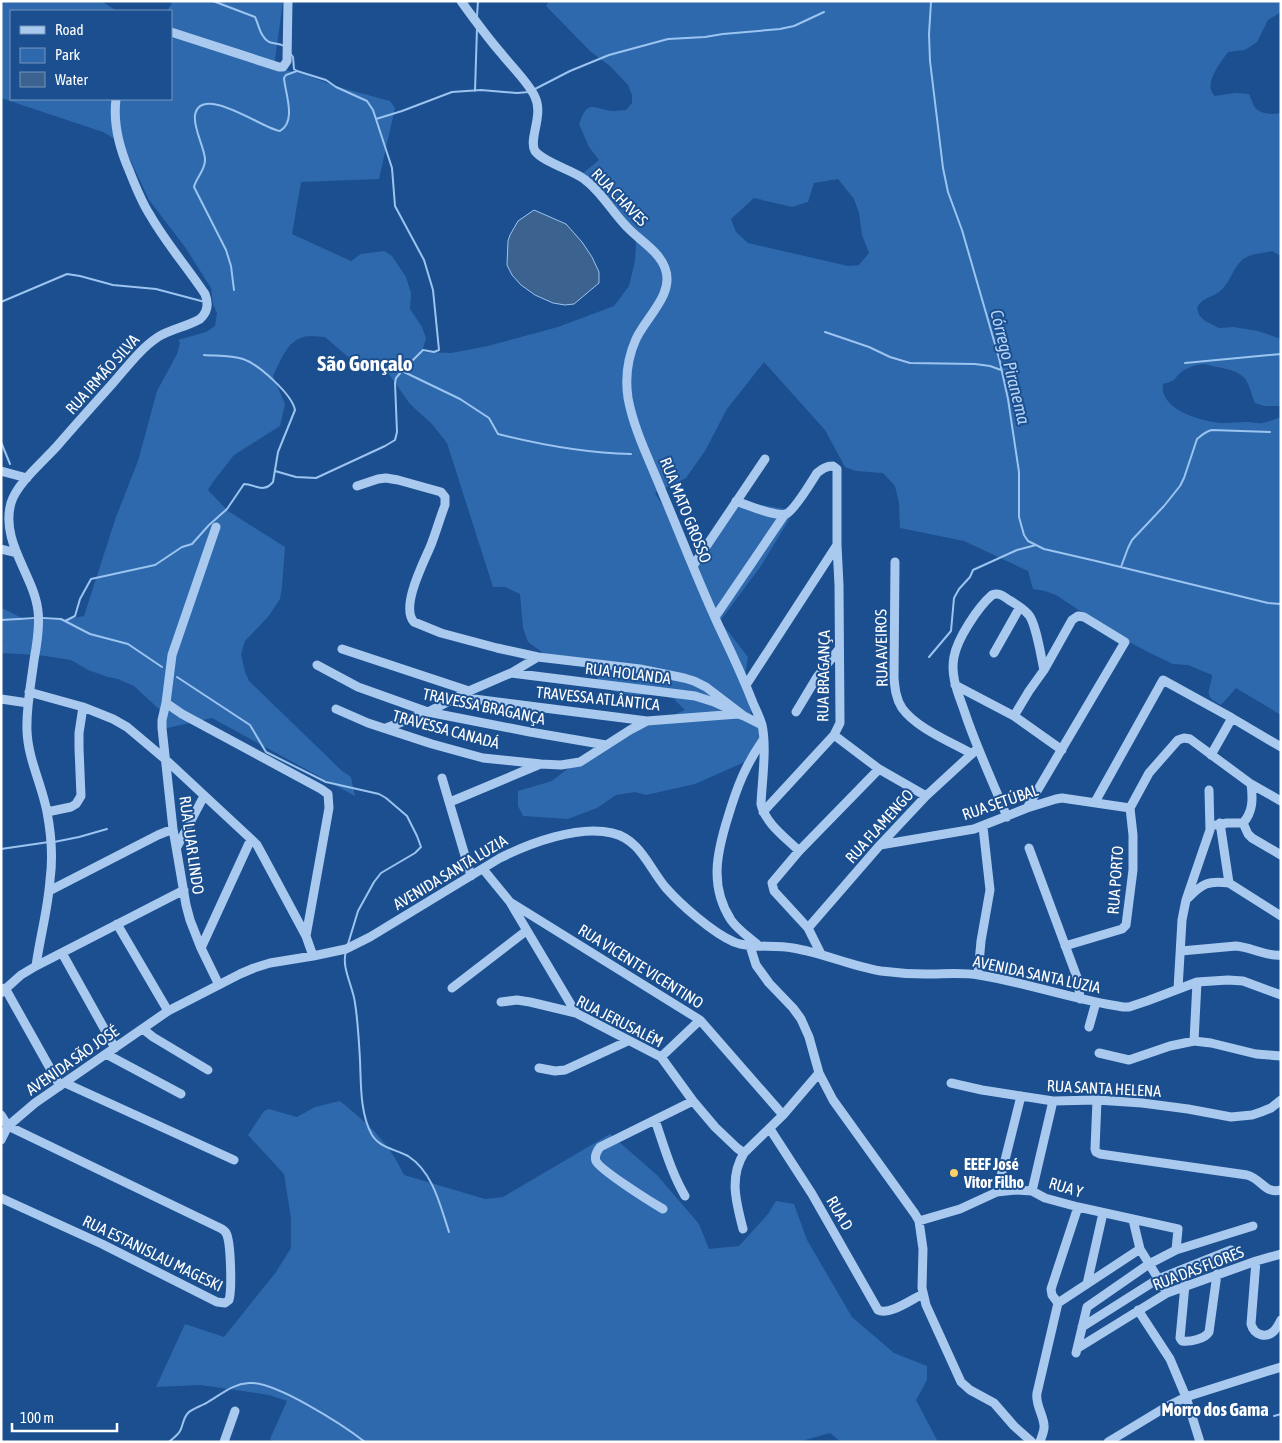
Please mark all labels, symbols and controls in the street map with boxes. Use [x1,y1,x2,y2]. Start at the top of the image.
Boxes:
legend [10,10,172,100]
text: Road [55,21,84,38]
text: Park [55,46,80,63]
text: Water [55,71,88,88]
street label: RUA CHAVES [588,165,652,230]
water label: Córrego Piranema [986,307,1035,427]
street label: RUA IRMÃO SILVA [61,330,143,418]
district label: São Gonçalo [317,351,413,375]
street label: RUA MATO GROSSO [657,455,715,565]
street label: RUA AVEIROS [871,609,891,687]
street label: RUA BRAGANÇA [813,630,834,722]
street label: RUA HOLANDA [584,659,672,687]
street label: TRAVESSA ATLÂNTICA [535,683,661,713]
street label: TRAVESSA BRAGANÇA [421,684,547,729]
street label: TRAVESSA CANADÁ [391,706,502,752]
street label: RUA SETÚBAL [960,780,1041,823]
street label: RUA FLAMENGO [841,786,917,866]
street label: RUA LUAR LINDO [176,795,208,895]
street label: AVENIDA SANTA LUZIA [390,831,510,913]
street label: RUA PORTO [1104,845,1126,915]
street label: RUA VICENTE VICENTINO [575,920,707,1012]
street label: AVENIDA SANTA LUZIA [972,952,1103,996]
street label: RUA JERUSALÉM [574,991,666,1051]
street label: AVENIDA SÃO JOSÉ [22,1021,122,1099]
street label: RUA SANTA HELENA [1046,1076,1162,1100]
place label: EEEF José Vitor Filho [963,1155,1025,1191]
marker: EEEF José Vitor Filho [948,1167,960,1179]
street label: RUA Y [1047,1173,1086,1201]
street label: RUA D [823,1193,857,1233]
street label: RUA ESTANISLAU MAGESKI [80,1211,226,1295]
street label: RUA DAS FLORES [1150,1242,1246,1294]
district label: Morro dos Gama [1161,1399,1269,1420]
scale bar [12,1400,118,1432]
text: 100 m [20,1409,54,1426]

